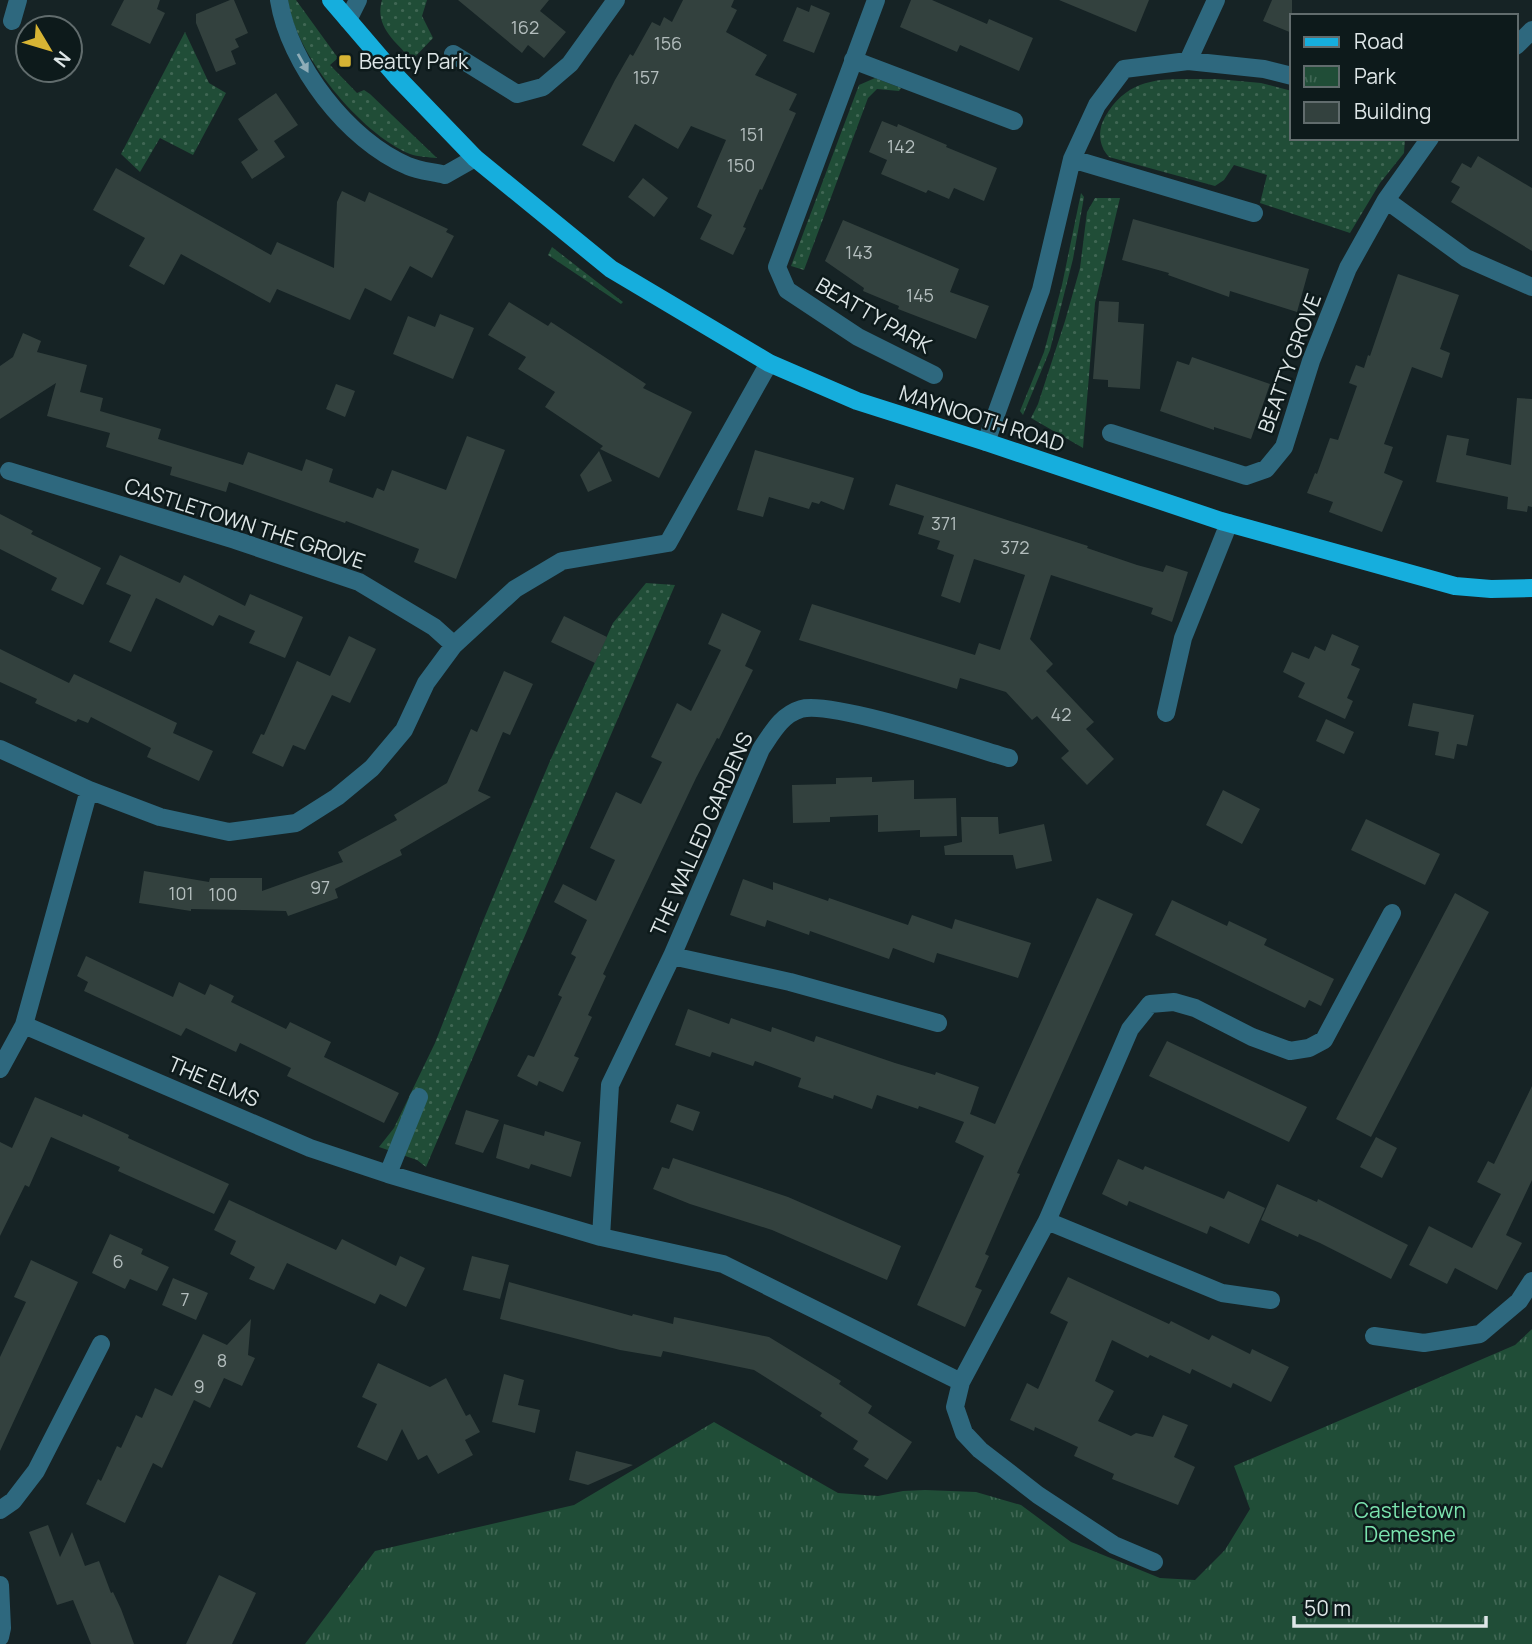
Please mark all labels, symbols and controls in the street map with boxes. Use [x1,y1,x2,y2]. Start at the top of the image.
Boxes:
north arrow [14,14,84,84]
legend [1290,14,1518,140]
house number: 162 [511,15,539,39]
text: Road [1354,27,1404,55]
house number: 156 [654,31,682,55]
text: N [48,46,77,73]
place label: Beatty Park [359,47,469,75]
marker: Beatty Park [337,53,353,69]
one-way arrow [297,54,309,73]
text: Park [1354,62,1396,90]
house number: 157 [633,65,659,89]
text: Building [1354,97,1431,125]
house number: 151 [740,122,764,146]
house number: 142 [887,134,915,158]
house number: 150 [727,153,755,177]
house number: 143 [845,240,873,264]
street label: BEATTY PARK [811,270,938,360]
house number: 145 [906,283,934,307]
street label: BEATTY GROVE [1251,290,1327,436]
street label: MAYNOOTH ROAD [896,378,1068,458]
street label: CASTLETOWN THE GROVE [121,471,369,575]
house number: 371 [931,511,957,535]
house number: 372 [1000,535,1030,559]
house number: 42 [1051,702,1071,726]
street label: THE WALLED GARDENS [643,728,759,940]
house number: 97 [310,875,330,899]
house number: 101 [168,881,194,905]
house number: 100 [209,882,237,906]
street label: THE ELMS [164,1049,264,1113]
house number: 6 [112,1249,124,1273]
house number: 7 [180,1287,190,1311]
house number: 8 [217,1348,227,1372]
house number: 9 [193,1374,205,1398]
park label: Castletown Demesne [1354,1496,1466,1548]
scale bar [1294,1584,1486,1628]
text: 50 m [1304,1594,1351,1622]

